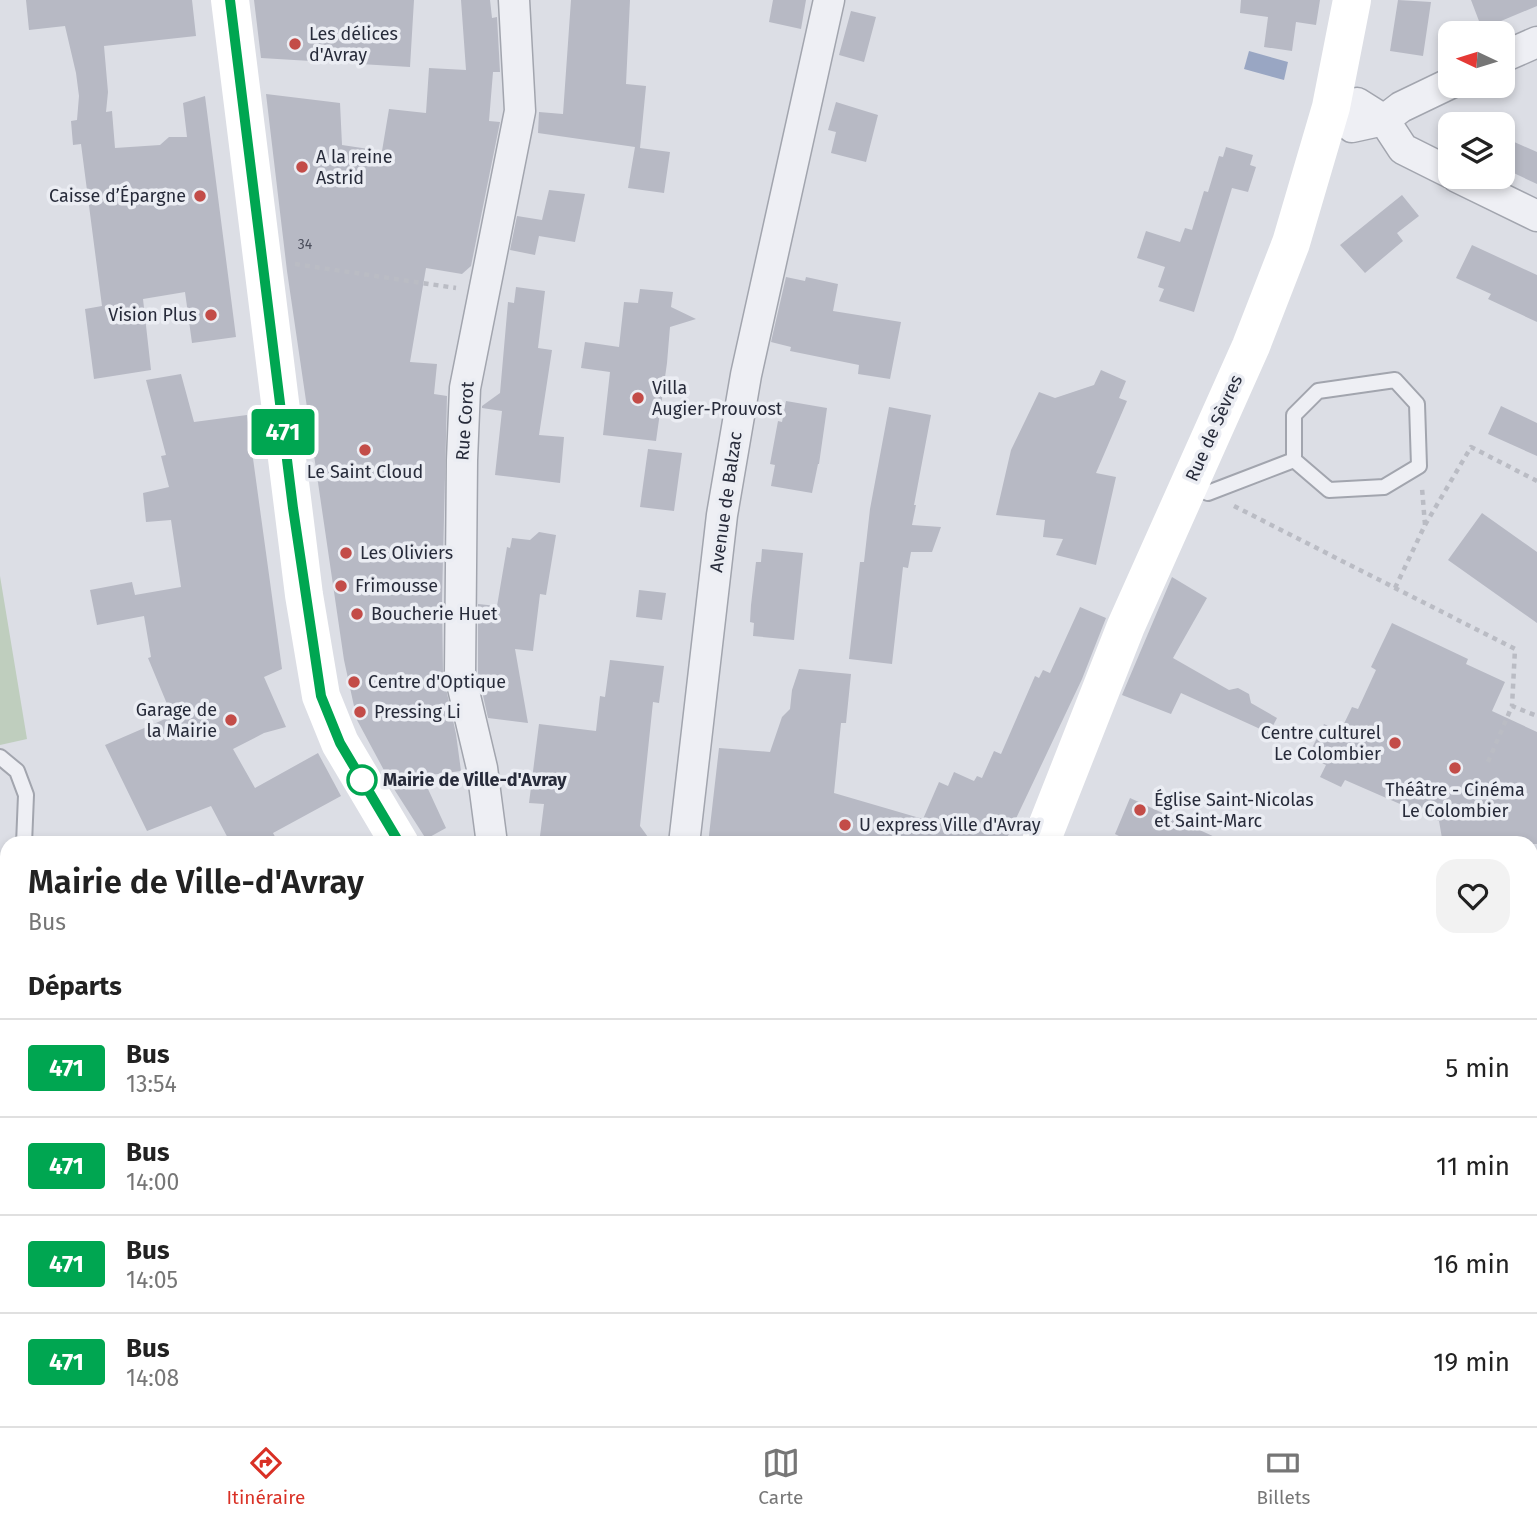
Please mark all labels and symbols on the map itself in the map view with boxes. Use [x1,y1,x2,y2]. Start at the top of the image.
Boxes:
north arrow [1438,21,1516,98]
place label: Les délices d'Avray [309,23,398,66]
marker: Les délices d'Avray [287,36,303,52]
place label: A la reine Astrid [316,146,392,189]
marker: A la reine Astrid [294,159,310,175]
place label: Caisse d’Épargne [49,184,186,207]
marker: Caisse d’Épargne [192,188,208,204]
house number: 34 [298,236,313,253]
place label: Vision Plus [108,304,197,326]
marker: Vision Plus [203,307,219,323]
street label: Rue de Sèvres [1181,371,1247,485]
place label: Villa Augier-Prouvost [652,377,783,420]
street label: Rue Corot [451,380,479,461]
marker: Villa Augier-Prouvost [630,390,646,406]
line badge: 471 [243,409,323,455]
street label: Avenue de Balzac [705,430,747,574]
marker: Le Saint Cloud [357,442,373,458]
place label: Le Saint Cloud [307,461,423,483]
place label: Les Oliviers [360,542,453,564]
marker: Les Oliviers [338,545,354,561]
place label: Frimousse [355,575,438,597]
marker: Frimousse [333,578,349,594]
place label: Boucherie Huet [371,603,498,625]
marker: Boucherie Huet [349,606,365,622]
place label: Centre d'Optique [368,671,506,693]
marker: Centre d'Optique [346,674,362,690]
place label: Garage de la Mairie [136,699,217,742]
place label: Pressing Li [374,701,461,723]
marker: Pressing Li [352,704,368,720]
marker: Garage de la Mairie [223,712,239,728]
place label: Centre culturel Le Colombier [1261,722,1381,765]
marker: Centre culturel Le Colombier [1387,735,1403,751]
marker: Théâtre - Cinéma Le Colombier [1447,760,1463,776]
marker: Mairie de Ville-d'Avray [347,765,377,795]
place label: Mairie de Ville-d'Avray [383,769,567,791]
place label: Théâtre - Cinéma Le Colombier [1385,779,1525,822]
place label: Église Saint-Nicolas et Saint-Marc [1154,788,1314,832]
marker: Église Saint-Nicolas et Saint-Marc [1132,802,1148,818]
place label: U express Ville d'Avray [859,814,1041,836]
marker: U express Ville d'Avray [837,817,853,833]

